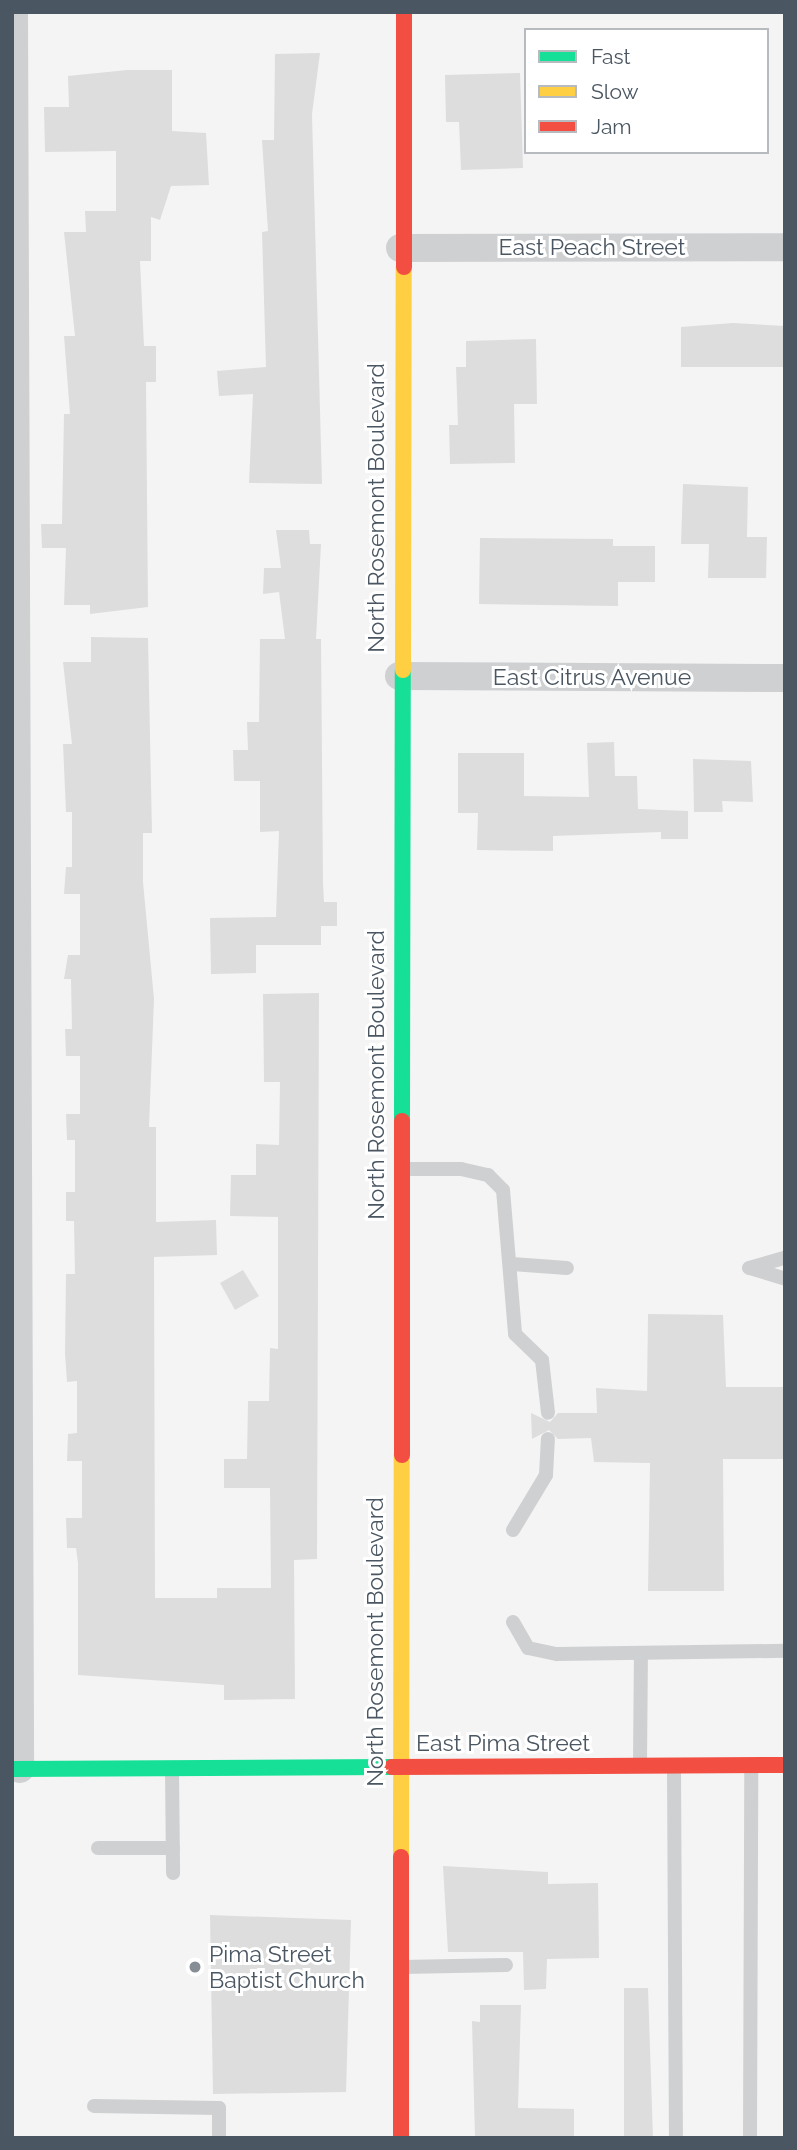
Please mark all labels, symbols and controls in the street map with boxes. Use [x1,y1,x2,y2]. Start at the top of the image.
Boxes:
legend [524,28,769,154]
text: Fast [591,44,631,69]
text: Slow [591,79,639,104]
text: Jam [591,114,632,139]
street label: East Peach Street [499,233,685,261]
street label: North Rosemont Boulevard [362,363,390,653]
street label: East Citrus Avenue [492,663,692,691]
street label: North Rosemont Boulevard [362,930,390,1220]
street label: North Rosemont Boulevard [361,1497,389,1787]
street label: East Pima Street [416,1729,590,1757]
place label: Pima Street Baptist Church [209,1940,365,1994]
marker: Pima Street Baptist Church [187,1959,203,1975]

